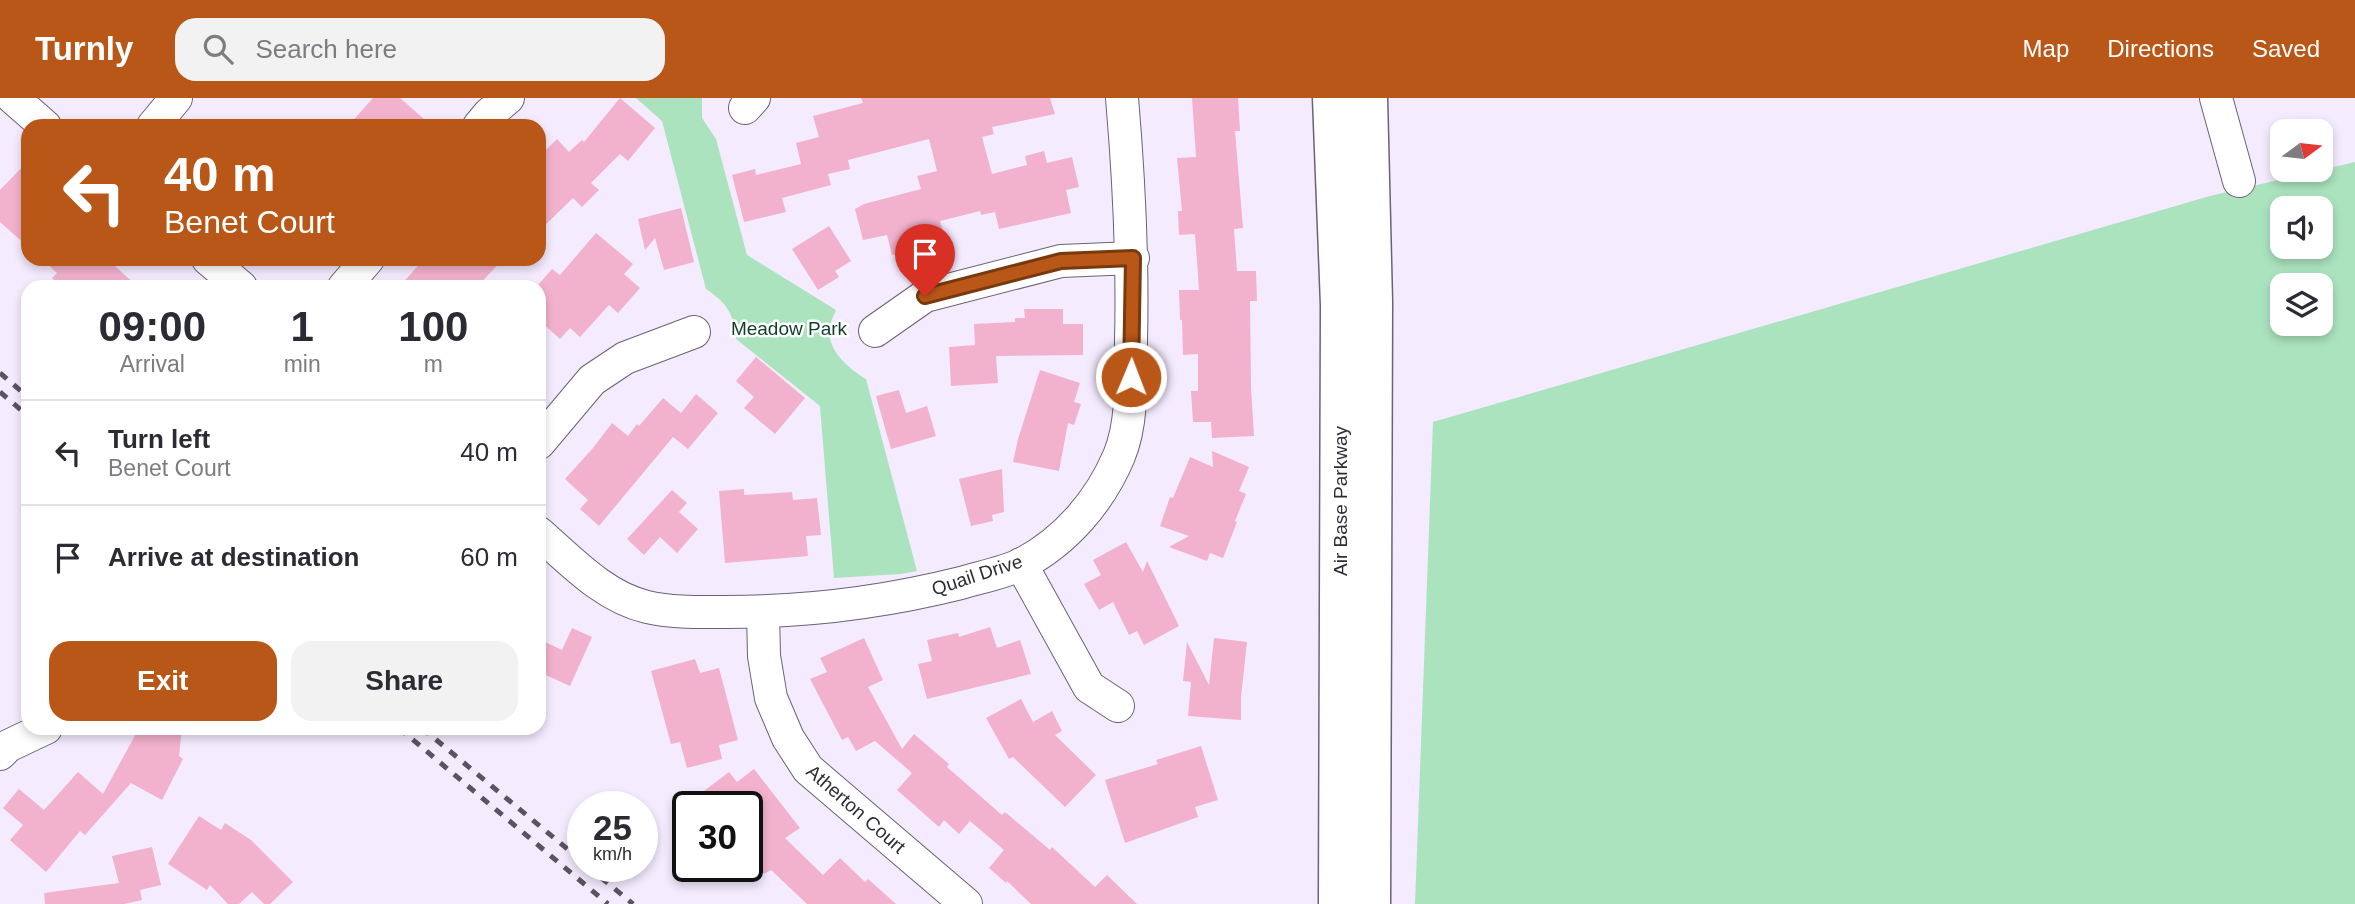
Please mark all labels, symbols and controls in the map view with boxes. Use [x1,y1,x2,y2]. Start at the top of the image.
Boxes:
search box [175,18,665,81]
text: Turnly [35,30,133,67]
icon: search [199,30,237,68]
text: Search here [255,34,397,64]
text: Map [2023,35,2069,62]
text: Directions [2107,35,2214,62]
text: Saved [2252,35,2320,62]
north arrow [2270,119,2333,182]
map controls [2270,119,2333,336]
icon: left [49,147,140,238]
text: 40 m [164,147,276,201]
button: sound [2270,196,2333,259]
text: Benet Court [164,204,335,240]
pin [895,224,955,296]
icon: arrive [906,235,944,273]
button: layers [2270,273,2333,336]
text: 09:00 [99,303,206,350]
text: 1 [290,303,314,350]
text: 100 [398,303,468,350]
park label: Meadow Park [731,318,848,339]
position arrow [1094,340,1168,414]
text: Arrival [120,351,185,377]
text: min [284,351,321,377]
text: m [424,351,443,377]
text: Turn left [108,424,210,454]
street label: Air Base Parkway [1330,426,1351,576]
icon: left [49,434,87,472]
text: 40 m [460,437,518,467]
text: Benet Court [108,455,231,481]
icon: arrive [49,539,87,577]
text: Arrive at destination [108,542,359,572]
text: 60 m [460,542,518,572]
street label: Quail Drive [929,550,1025,600]
button: Exit [49,641,277,721]
button: Share [291,641,518,721]
street label: Atherton Court [802,761,910,858]
speed limit sign: 30 [672,791,763,882]
text: 25 [593,808,632,847]
text: km/h [593,844,632,864]

